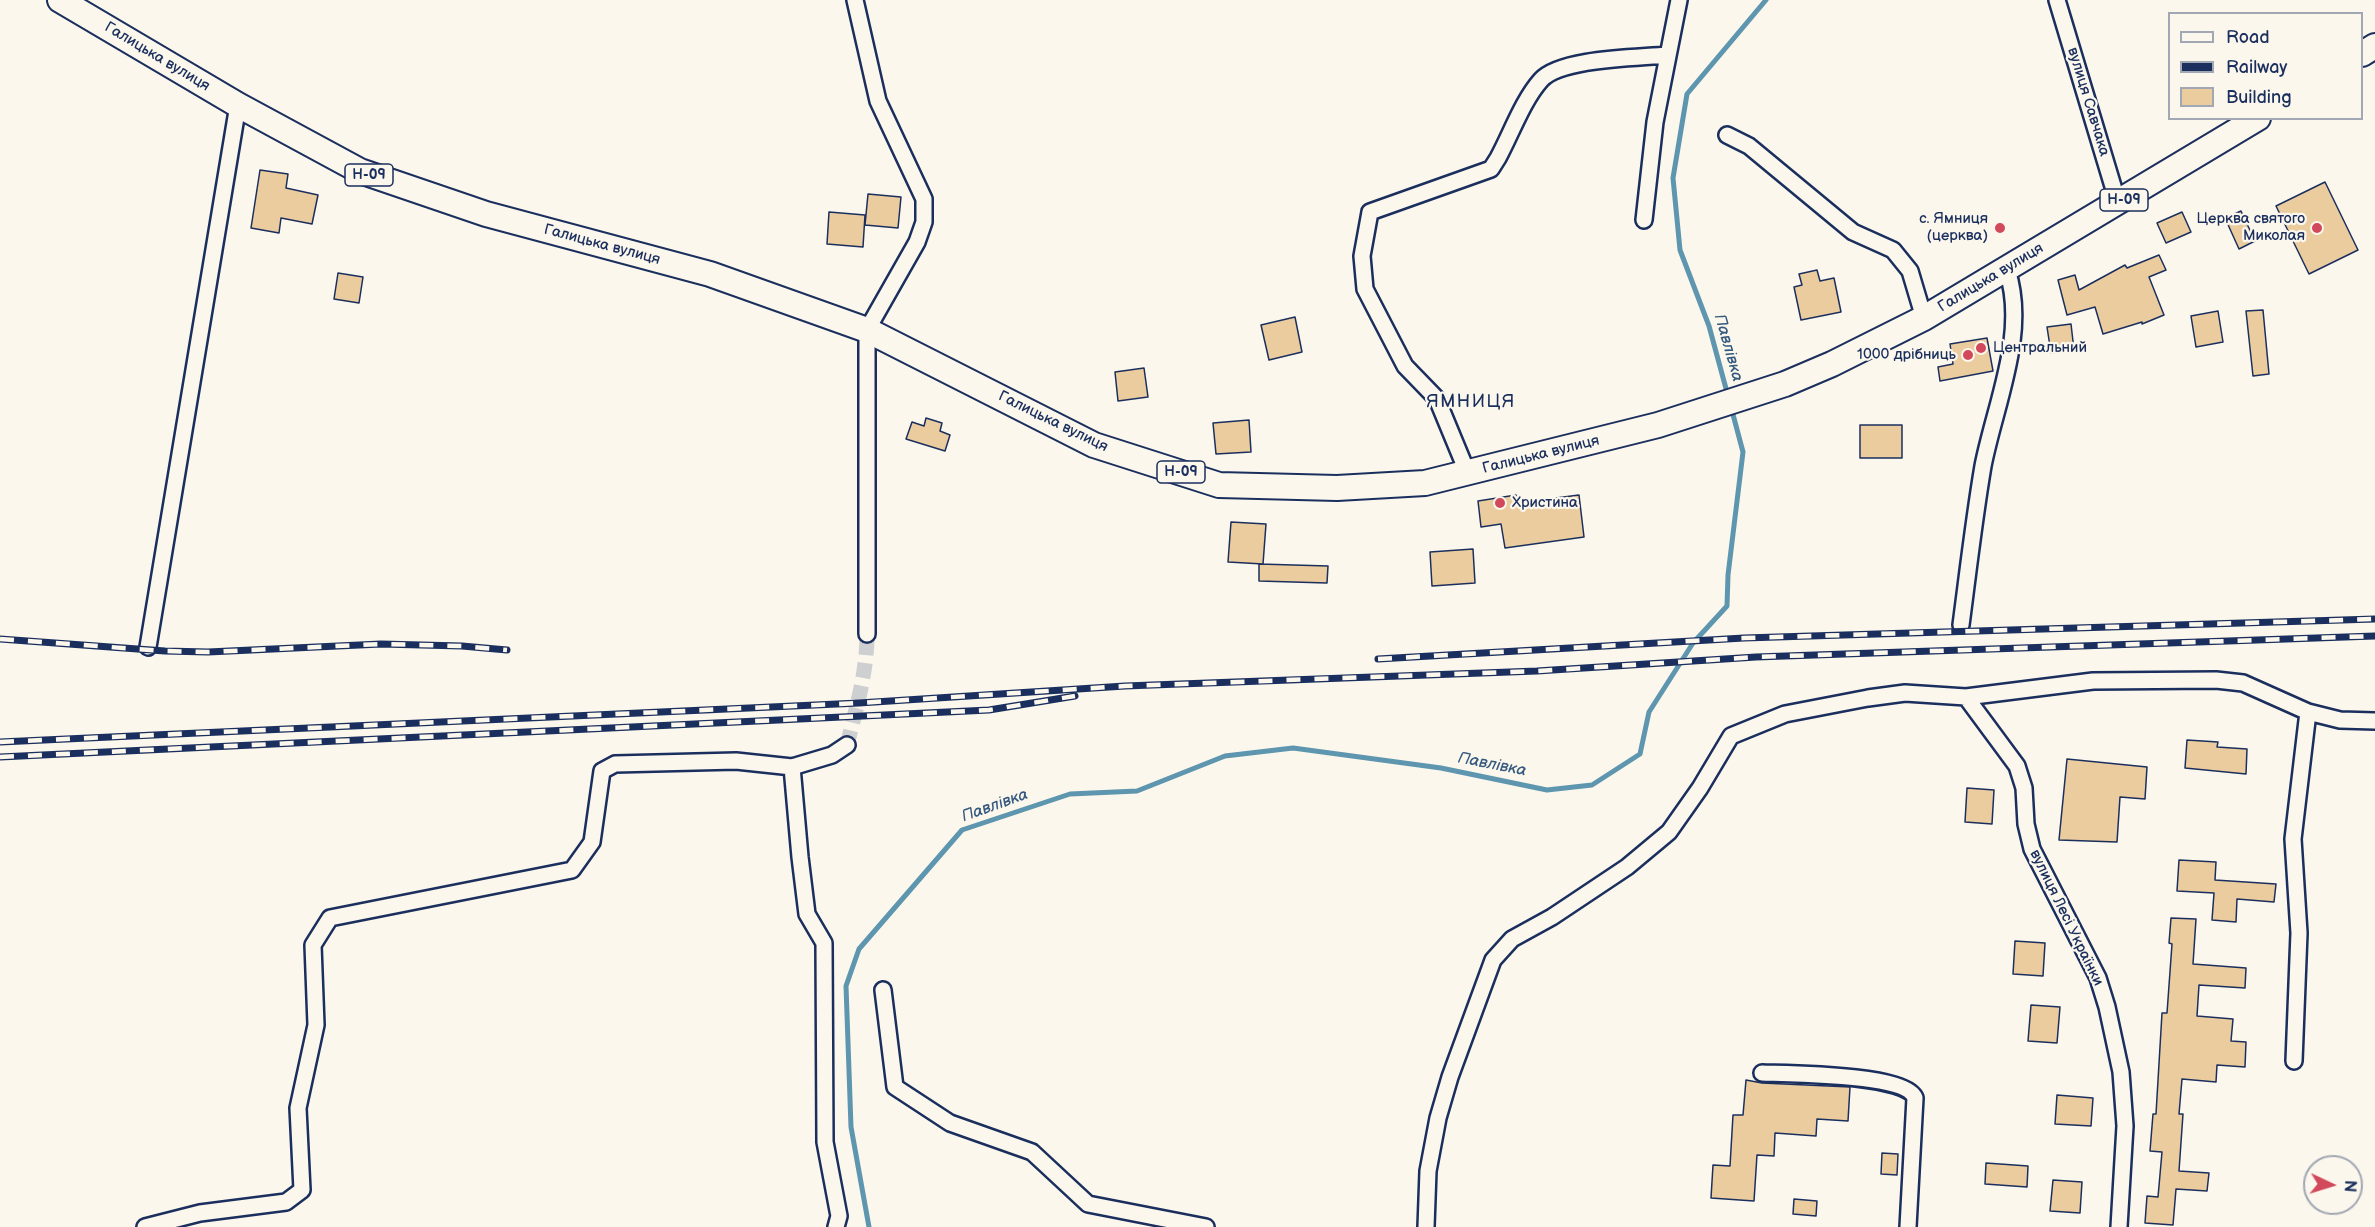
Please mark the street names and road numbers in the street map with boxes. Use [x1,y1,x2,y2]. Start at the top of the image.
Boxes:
street label: Галицька вулиця [101,18,213,96]
street label: вулиця Савчака [2063,45,2113,159]
road number: Н-09 [345,164,393,186]
road number: Н-09 [2100,189,2148,211]
street label: Галицька вулиця [542,221,662,269]
street label: Галицька вулиця [1935,239,2047,317]
street label: Галицька вулиця [995,388,1111,456]
street label: Галицька вулиця [1481,432,1601,478]
road number: Н-09 [1157,461,1205,483]
street label: вулиця Лесі Українки [2025,847,2107,989]

